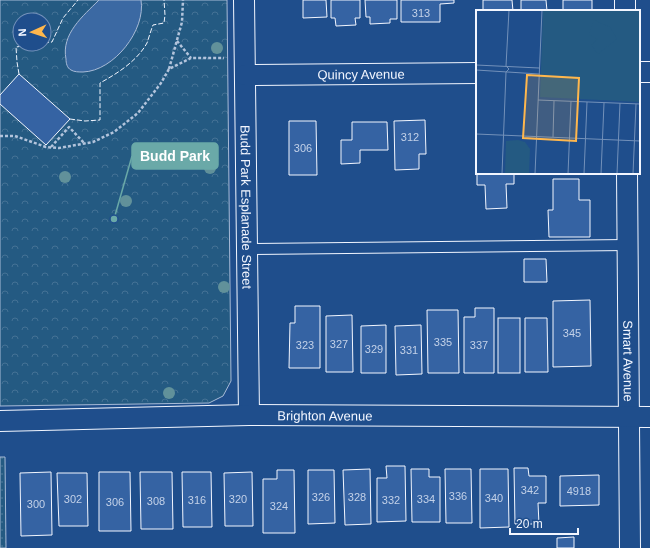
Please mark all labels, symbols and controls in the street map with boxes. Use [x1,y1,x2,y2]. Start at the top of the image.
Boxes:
house number: 313 [412,7,430,19]
inset map [476,10,640,174]
north arrow [12,12,52,52]
text: N [16,28,28,37]
street label: Quincy Avenue [317,66,405,82]
street label: Budd Park Esplanade Street [238,125,255,290]
house number: 312 [401,131,419,143]
house number: 306 [294,142,312,154]
callout: Budd Park [132,143,218,169]
text: Budd Park [140,148,210,164]
street label: Smart Avenue [621,320,636,402]
house number: 345 [563,327,581,339]
house number: 335 [434,336,452,348]
house number: 327 [330,338,348,350]
house number: 323 [296,339,314,351]
house number: 337 [470,339,488,351]
house number: 329 [365,343,383,355]
house number: 331 [400,344,418,356]
street label: Brighton Avenue [277,408,373,423]
house number: 342 [521,484,539,496]
house number: 4918 [567,485,591,497]
house number: 336 [449,490,467,502]
house number: 326 [312,491,330,503]
house number: 328 [348,491,366,503]
house number: 340 [485,492,503,504]
house number: 302 [64,493,82,505]
house number: 320 [229,493,247,505]
house number: 334 [417,493,435,505]
house number: 316 [188,494,206,506]
house number: 332 [382,494,400,506]
house number: 308 [147,495,165,507]
house number: 306 [106,496,124,508]
house number: 300 [27,498,45,510]
house number: 324 [270,500,288,512]
scale bar [510,510,578,536]
text: 20 m [516,517,543,531]

